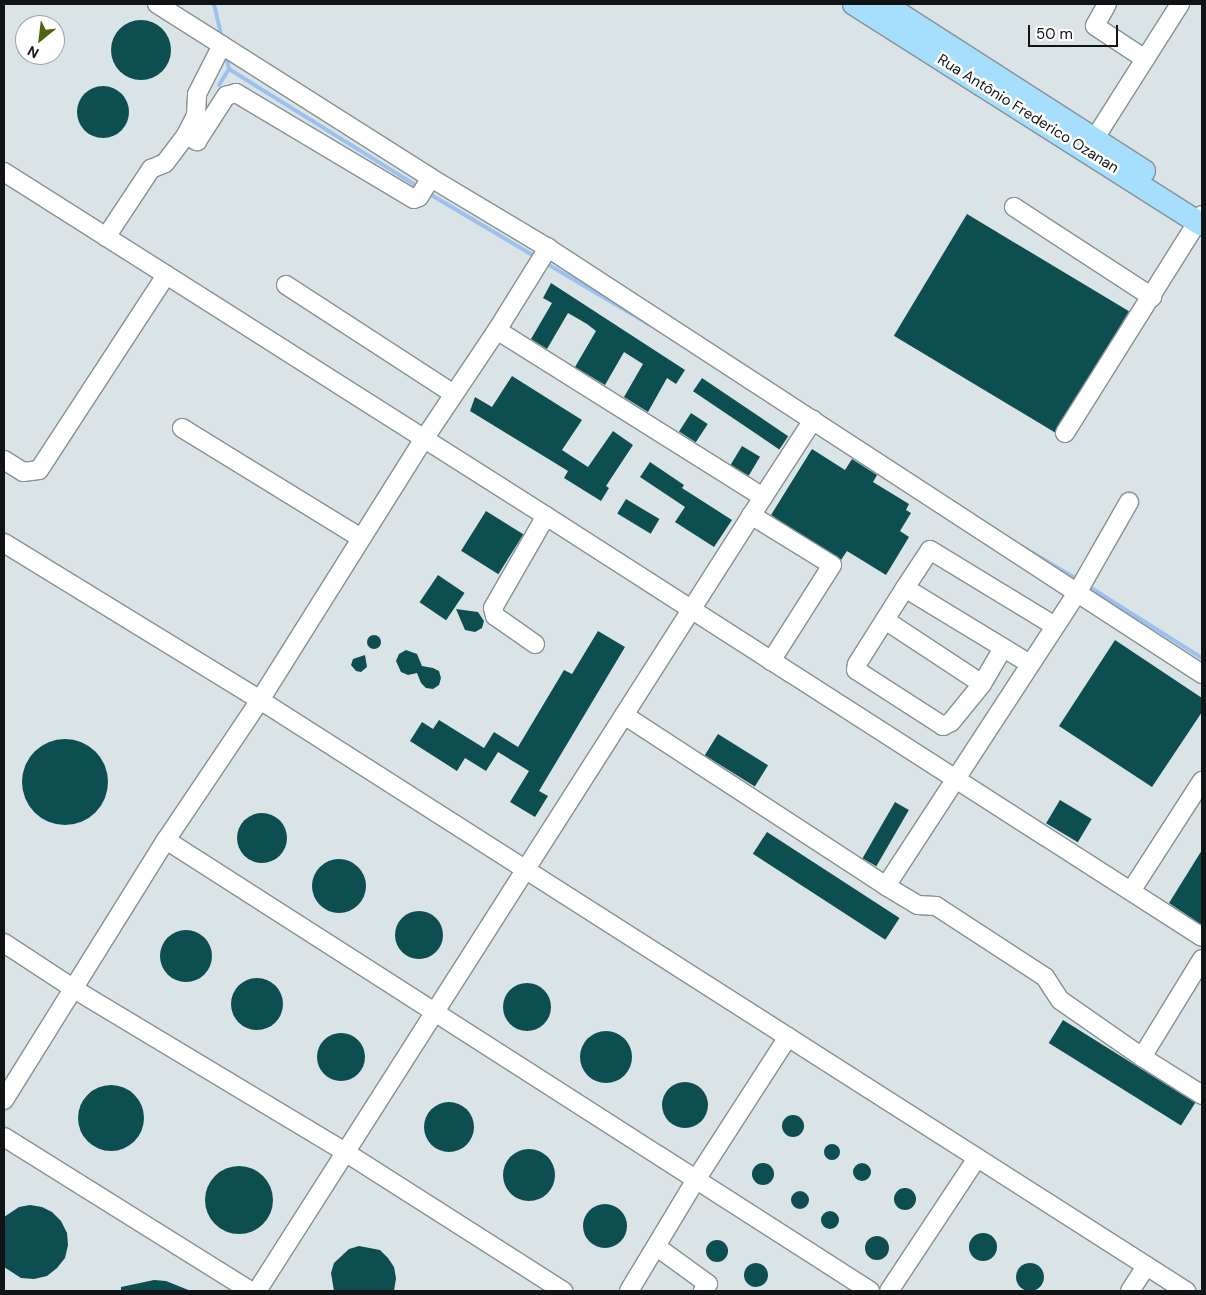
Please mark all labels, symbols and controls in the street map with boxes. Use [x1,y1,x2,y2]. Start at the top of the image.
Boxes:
north arrow [15,15,65,65]
scale bar [1031,15,1121,47]
text: 50 m [1036,24,1073,44]
text: N [24,42,42,63]
street label: Rua Antônio Frederico Ozanan [934,51,1122,177]

